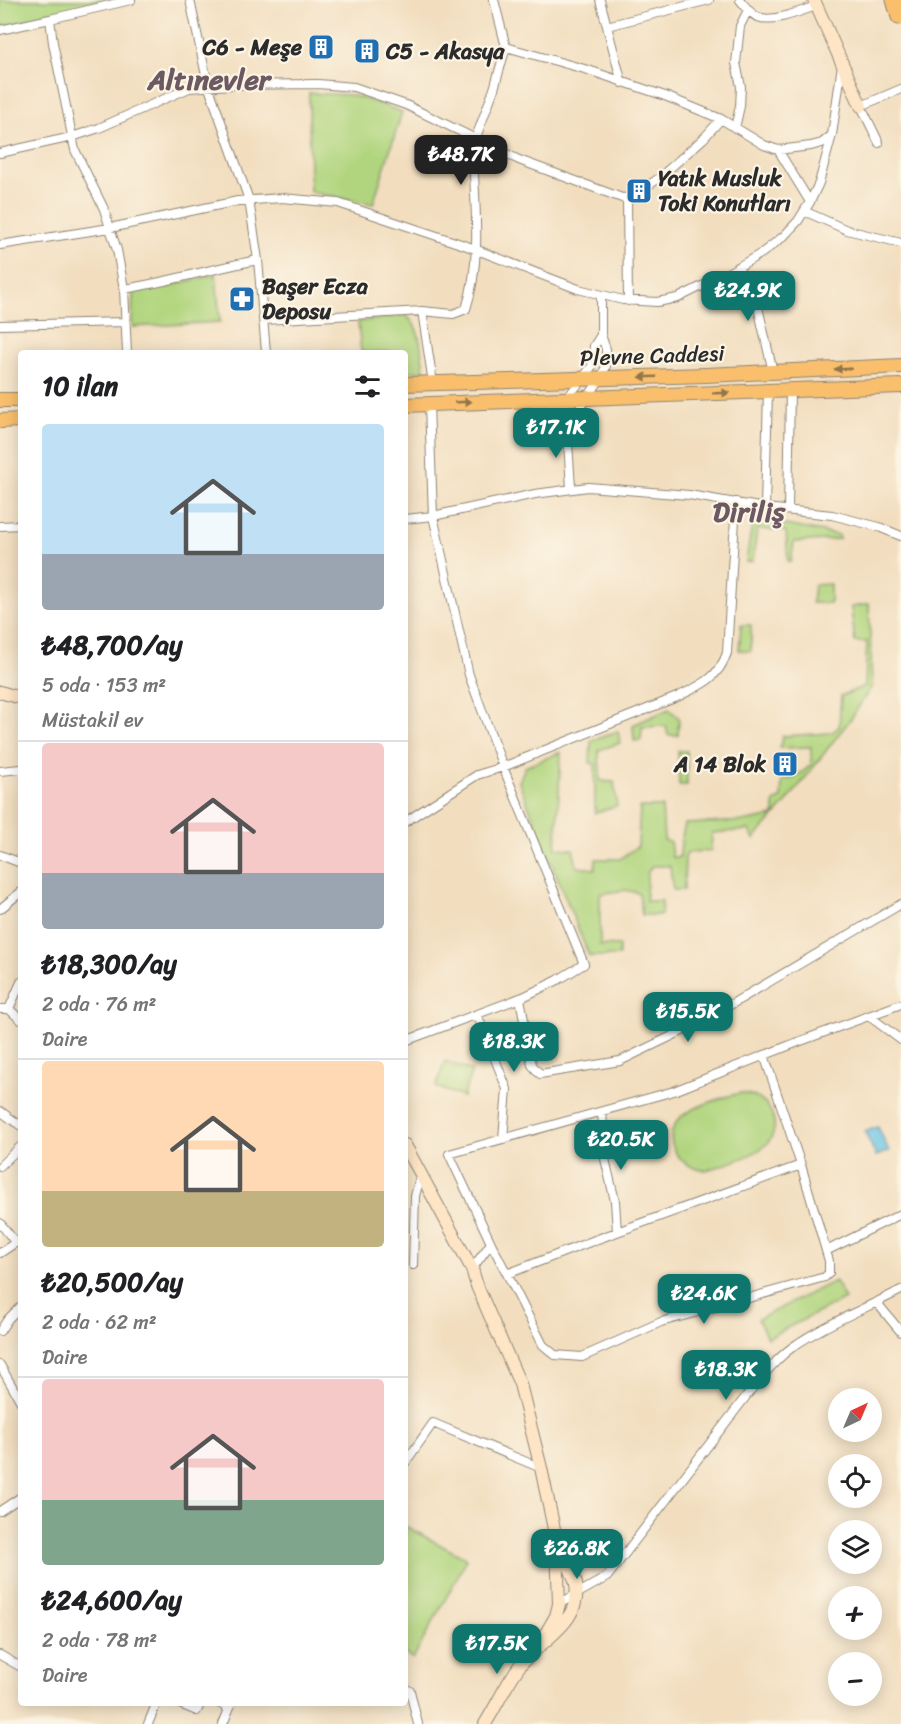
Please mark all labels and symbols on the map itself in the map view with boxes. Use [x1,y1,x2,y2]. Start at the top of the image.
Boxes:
place label: C6 - Meşe [202,28,303,67]
building icon: C6 - Meşe [306,32,336,62]
place label: C5 - Akasya [385,32,505,71]
building icon: C5 - Akasya [352,36,382,66]
district label: Altınevler [147,55,273,104]
pin: ₺48.7K [412,135,510,186]
place label: Yatık Musluk Toki Konutları [658,159,791,223]
building icon: Yatık Musluk Toki Konutları [624,176,654,206]
place label: Başer Ecza Deposu [262,267,369,331]
pin: ₺24.9K [699,271,797,322]
pharmacy icon: Başer Ecza Deposu [227,284,257,314]
street label: Plevne Caddesi [579,333,726,378]
one-way arrow [833,364,852,373]
one-way arrow [638,372,657,382]
one-way arrow [712,388,731,398]
one-way arrow [454,398,473,407]
pin: ₺17.1K [507,408,605,459]
district label: Diriliş [713,487,786,536]
place label: A 14 Blok [673,745,766,784]
building icon: A 14 Blok [770,749,800,779]
pin: ₺15.5K [639,992,737,1043]
pin: ₺18.3K [465,1022,563,1073]
pin: ₺20.5K [572,1120,670,1171]
pin: ₺24.6K [655,1274,753,1325]
pin: ₺18.3K [677,1350,775,1401]
north arrow [828,1388,882,1442]
pin: ₺26.8K [528,1529,626,1580]
pin: ₺17.5K [448,1624,546,1675]

